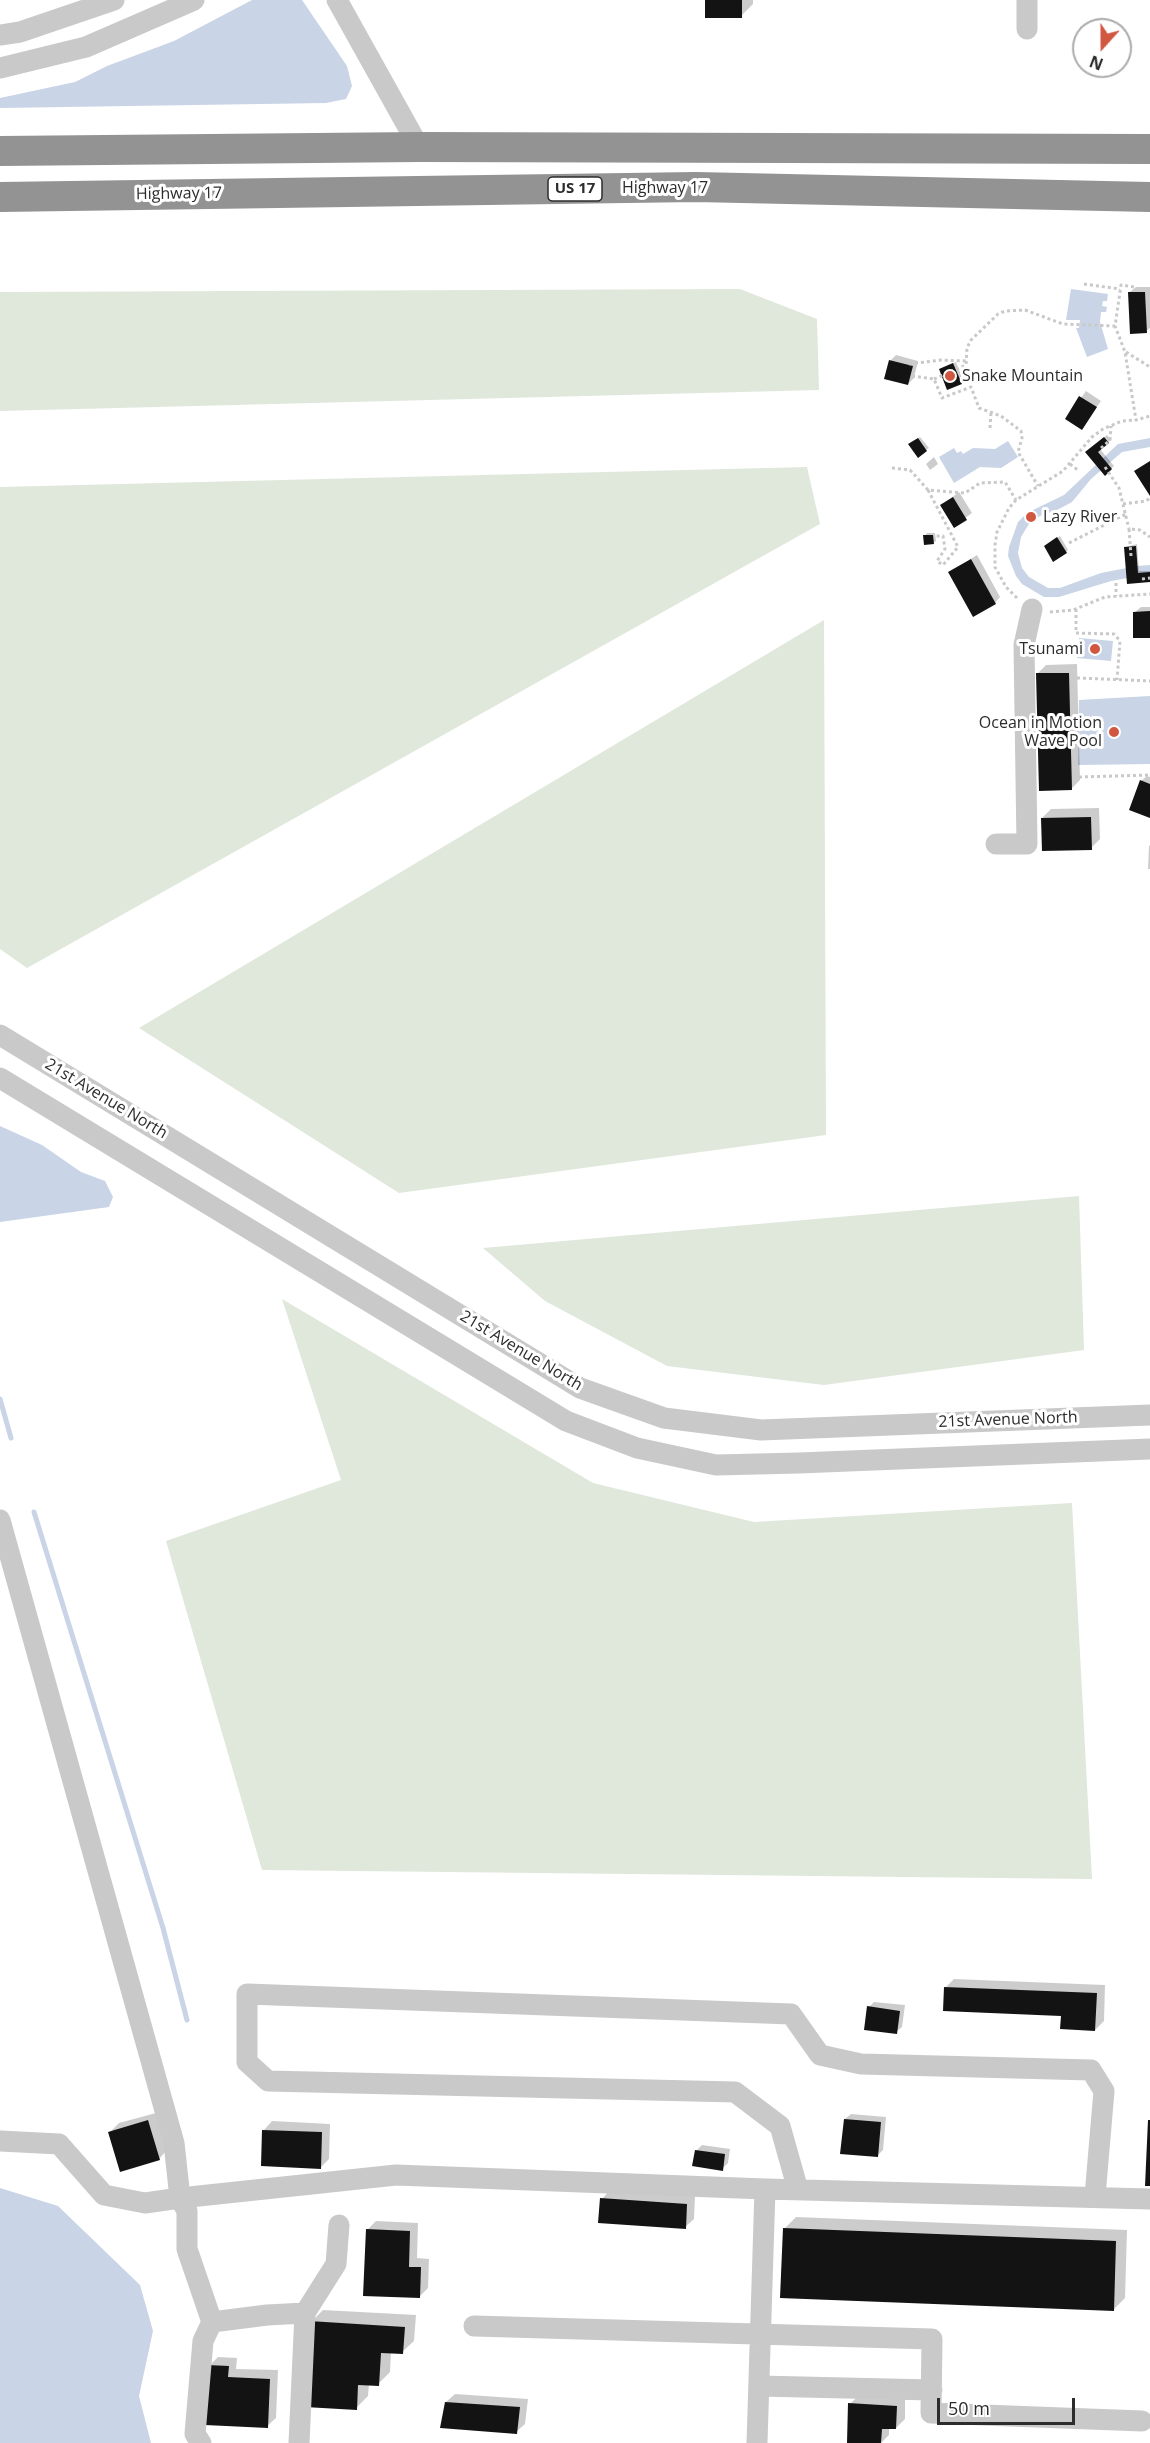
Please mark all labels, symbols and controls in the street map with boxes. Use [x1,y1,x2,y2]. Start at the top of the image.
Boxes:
north arrow [1072,18,1132,78]
text: N [1086,50,1106,76]
road number: US 17 [548,177,602,201]
street label: Highway 17 [622,178,708,198]
street label: Highway 17 [136,184,222,204]
place label: Snake Mountain [962,366,1083,386]
marker: Snake Mountain [943,369,957,383]
place label: Lazy River [1043,507,1117,527]
marker: Lazy River [1024,510,1038,524]
place label: Tsunami [1019,639,1083,659]
marker: Tsunami [1088,642,1102,656]
place label: Ocean in Motion Wave Pool [979,713,1102,751]
marker: Ocean in Motion Wave Pool [1107,725,1121,739]
street label: 21st Avenue North [41,1055,171,1143]
street label: 21st Avenue North [456,1307,586,1395]
street label: 21st Avenue North [938,1408,1078,1432]
scale bar [940,2386,1078,2424]
text: 50 m [948,2396,990,2420]

